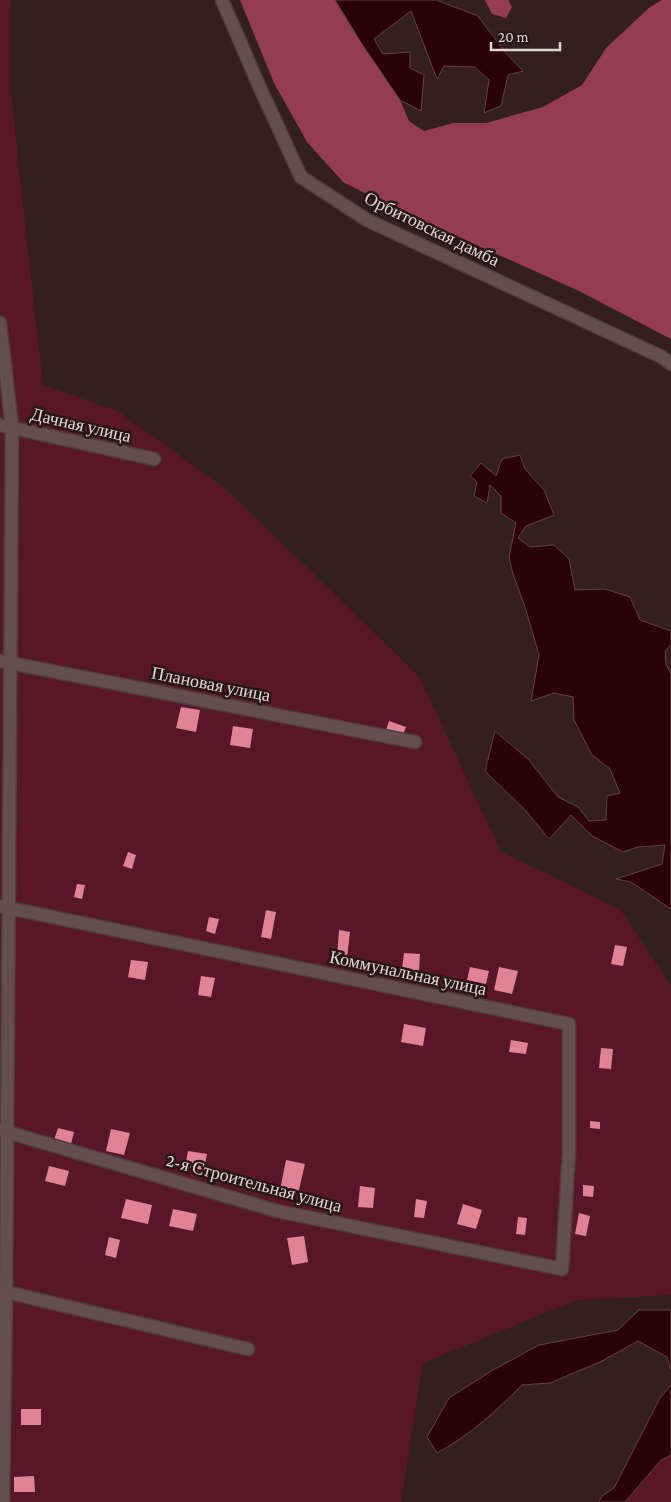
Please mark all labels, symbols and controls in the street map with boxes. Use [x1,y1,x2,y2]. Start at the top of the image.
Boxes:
scale bar [491,20,560,52]
text: 20 m [498,29,529,45]
street label: Орбитовская дамба [361,188,503,270]
street label: Дачная улица [29,404,133,446]
street label: Плановая улица [150,663,272,705]
street label: Коммунальная улица [328,947,488,999]
street label: 2-я Строительная улица [164,1150,344,1216]

